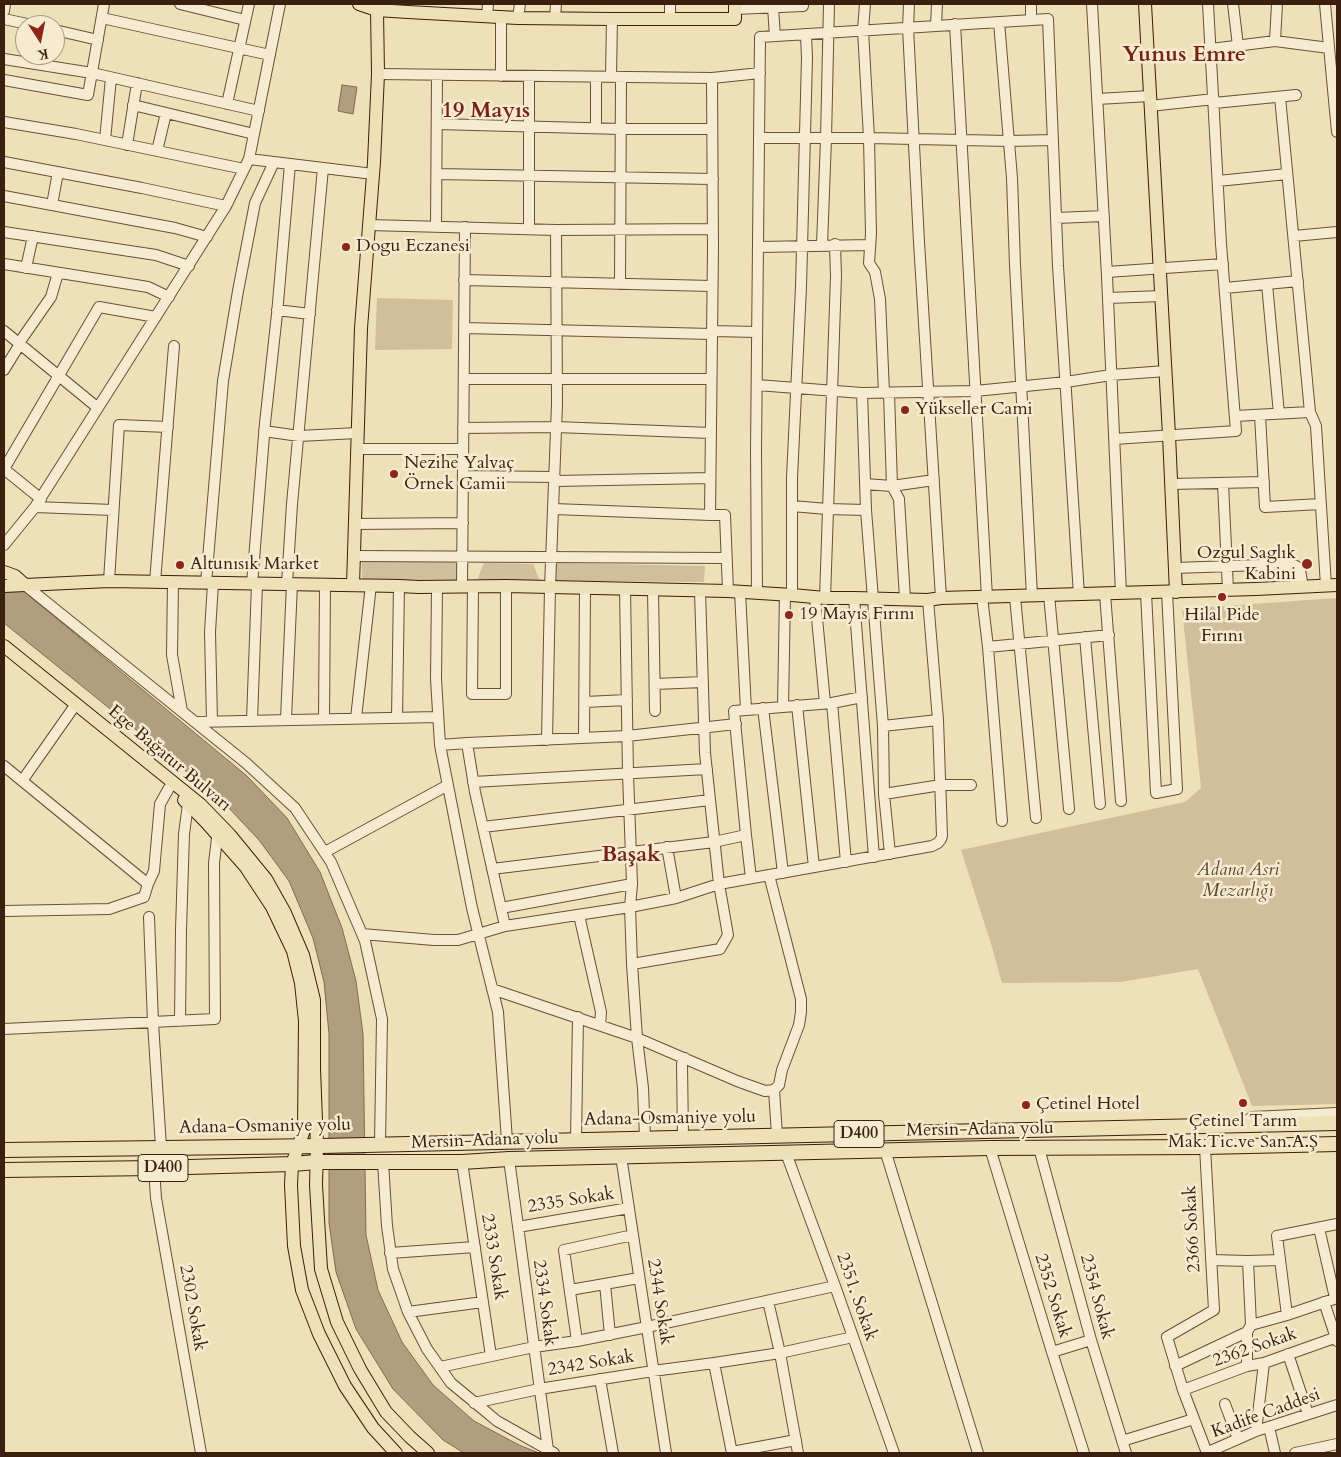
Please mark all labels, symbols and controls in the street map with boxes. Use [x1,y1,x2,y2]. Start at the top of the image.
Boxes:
north arrow [15,15,65,65]
district label: Yunus Emre [1122,43,1246,69]
text: K [35,44,50,65]
district label: 19 Mayıs [442,99,530,125]
place label: Dogu Eczanesi [356,236,470,258]
marker: Dogu Eczanesi [340,241,352,253]
place label: Yükseller Cami [915,399,1033,421]
marker: Yükseller Cami [899,404,911,416]
place label: Nezihe Yalvaç Örnek Camii [404,453,514,496]
marker: Nezihe Yalvaç Örnek Camii [388,468,400,480]
place label: Ozgul Saglık Kabini [1197,543,1296,586]
place label: Altunısık Market [190,554,319,576]
marker: Ozgul Saglık Kabini [1300,557,1314,571]
marker: Altunısık Market [174,559,186,571]
marker: Hilal Pide Fırını [1216,591,1228,603]
place label: 19 Mayıs Fırını [799,604,915,626]
place label: Hilal Pide Fırını [1184,605,1260,648]
marker: 19 Mayıs Fırını [783,609,795,621]
street label: Ege Bağatur Bulvarı [103,701,235,817]
district label: Başak [601,843,661,869]
park label: Adana Asri Mezarlığı [1197,860,1279,902]
place label: Çetinel Hotel [1036,1094,1140,1116]
marker: Çetinel Tarım Mak.Tic.ve San.A.Ş [1237,1097,1249,1109]
marker: Çetinel Hotel [1020,1099,1032,1111]
street label: Adana-Osmaniye yolu [584,1107,756,1131]
place label: Çetinel Tarım Mak.Tic.ve San.A.Ş [1168,1111,1318,1154]
street label: Adana-Osmaniye yolu [179,1115,351,1139]
street label: Mersin-Adana yolu [906,1118,1054,1142]
road number: D400 [834,1120,884,1148]
street label: Mersin-Adana yolu [411,1128,559,1154]
road number: D400 [138,1154,188,1182]
street label: 2335 Sokak [526,1183,616,1219]
street label: 2366 Sokak [1180,1185,1206,1273]
street label: 2333 Sokak [475,1212,511,1302]
street label: 2351. Sokak [831,1250,881,1344]
street label: 2352 Sokak [1029,1251,1075,1341]
street label: 2354 Sokak [1074,1252,1118,1342]
street label: 2344 Sokak [641,1257,677,1347]
street label: 2334 Sokak [527,1258,561,1348]
street label: 2302 Sokak [174,1263,210,1353]
street label: 2362 Sokak [1210,1324,1300,1372]
street label: 2342 Sokak [546,1346,636,1382]
street label: Kadife Caddesi [1209,1384,1323,1444]

